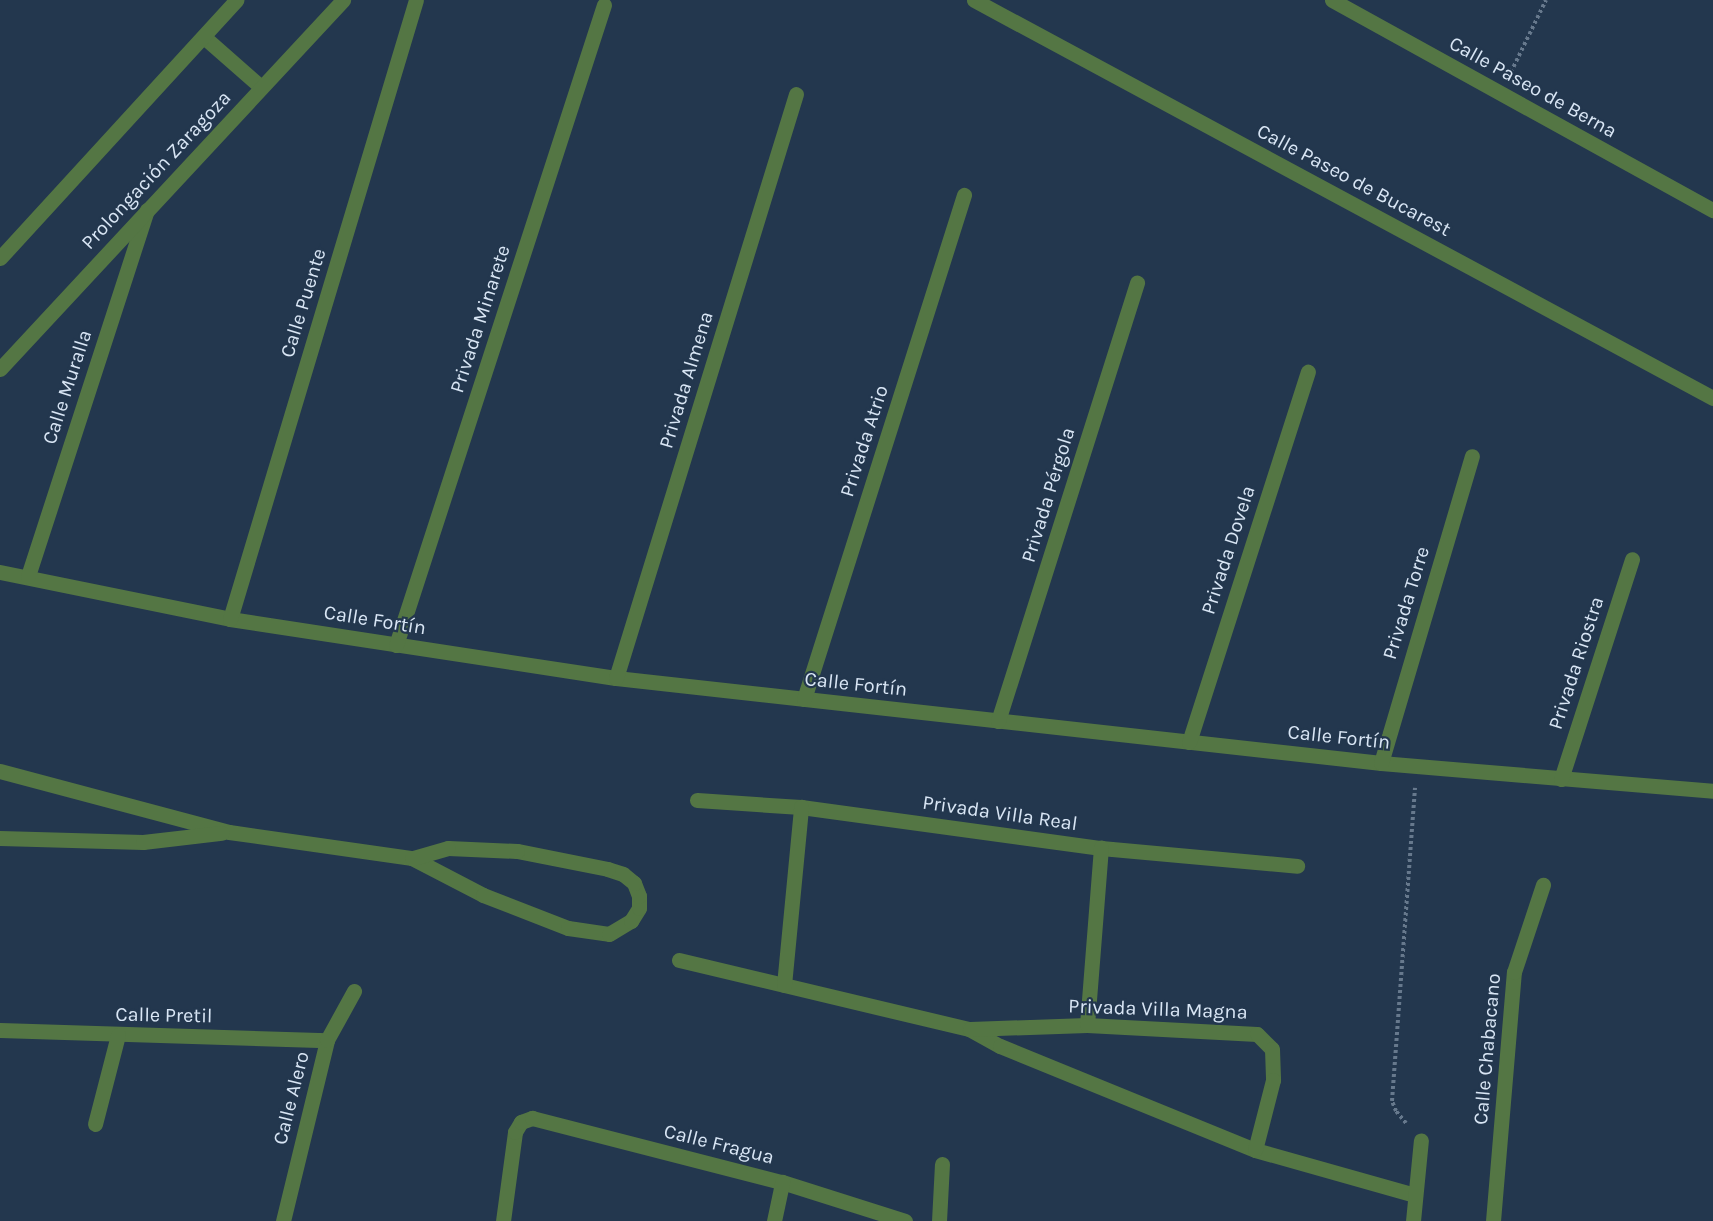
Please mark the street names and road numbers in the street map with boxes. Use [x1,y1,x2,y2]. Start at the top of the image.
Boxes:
street label: Calle Paseo de Berna [1445,31,1621,143]
street label: Prolongación Zaragoza [76,86,236,254]
street label: Calle Paseo de Bucarest [1253,119,1455,241]
street label: Privada Minarete [445,242,515,396]
street label: Calle Puente [275,246,331,360]
street label: Privada Almena [654,309,718,451]
street label: Calle Muralla [37,327,97,447]
street label: Privada Atrio [835,382,893,500]
street label: Privada Pérgola [1016,425,1080,565]
street label: Privada Dovela [1196,483,1260,617]
street label: Privada Torre [1377,544,1435,662]
street label: Privada Riostra [1543,594,1609,732]
street label: Calle Fortín [322,600,428,640]
street label: Calle Fortín [803,667,909,701]
street label: Calle Fortín [1286,720,1392,754]
street label: Privada Villa Real [921,790,1079,836]
street label: Calle Chabacano [1468,972,1506,1126]
street label: Privada Villa Magna [1068,994,1248,1024]
street label: Calle Pretil [115,1002,213,1028]
street label: Calle Alero [268,1049,314,1147]
street label: Calle Fragua [661,1119,777,1169]

